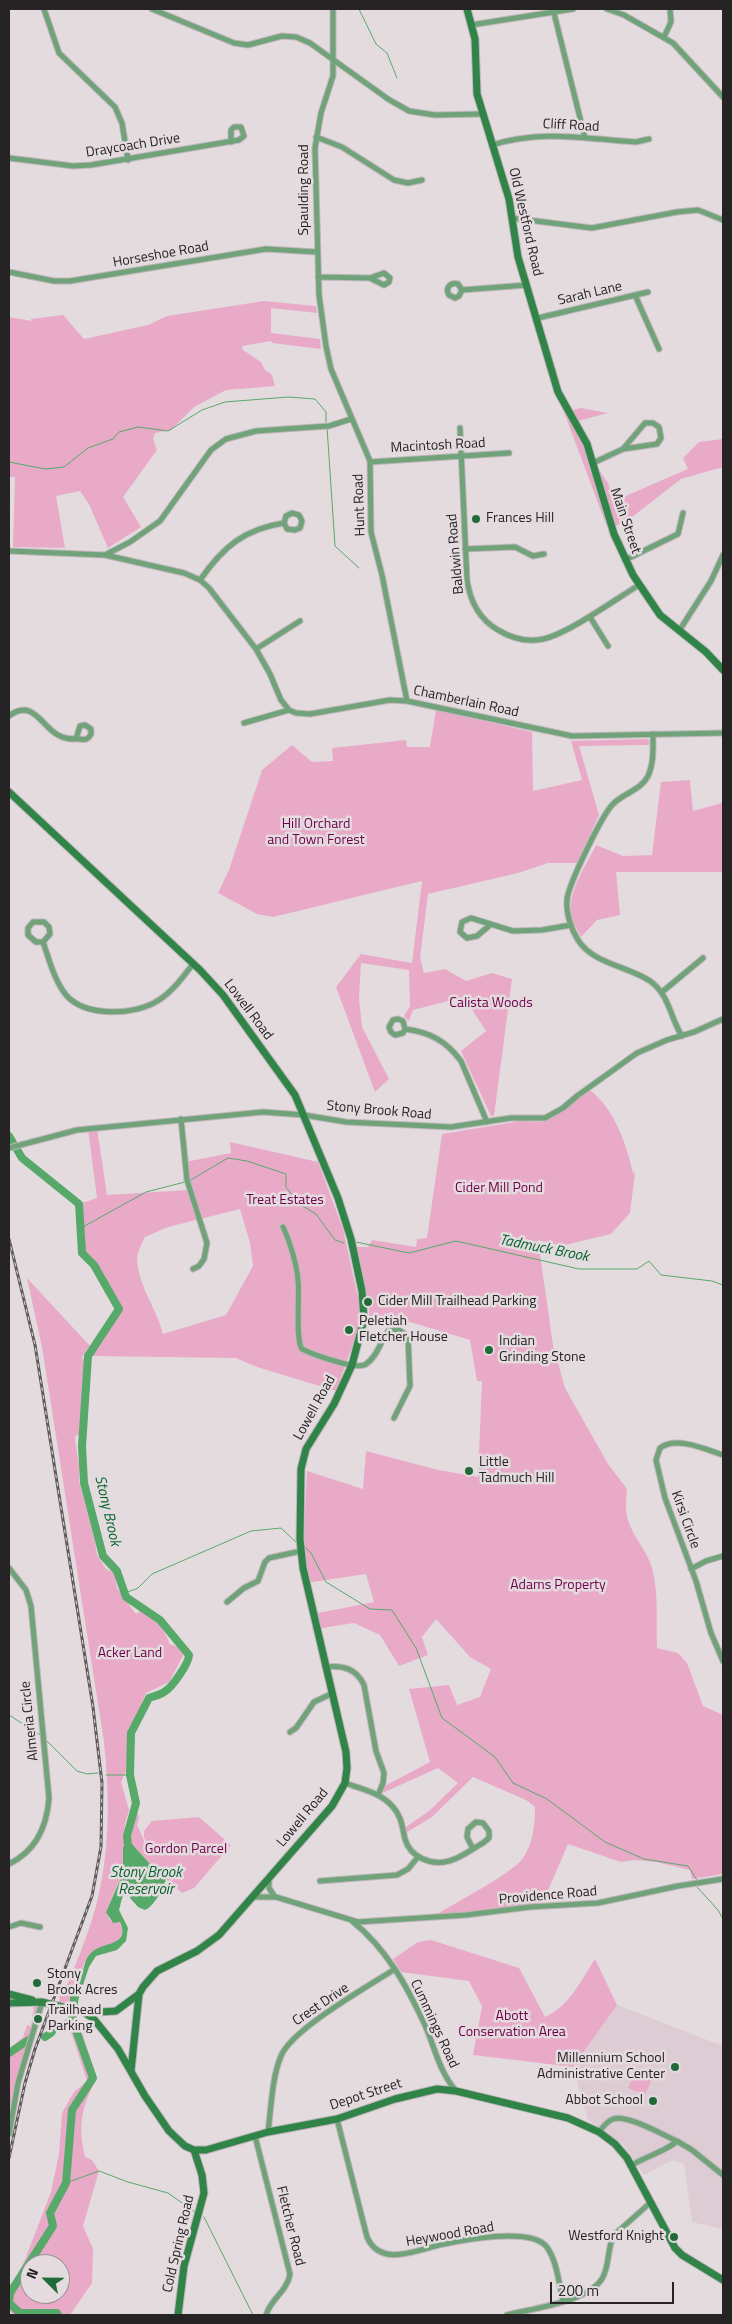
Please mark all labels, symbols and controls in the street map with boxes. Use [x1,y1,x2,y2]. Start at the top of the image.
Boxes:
street label: Cliff Road [542,116,600,136]
street label: Draycoach Drive [85,130,181,162]
street label: Spaulding Road [297,144,313,236]
street label: Old Westford Road [504,166,546,278]
street label: Horseshoe Road [112,238,210,272]
street label: Sarah Lane [556,278,624,310]
street label: Macintosh Road [390,435,486,457]
street label: Hunt Road [351,473,369,537]
street label: Main Street [606,486,644,556]
place label: Frances Hill [486,511,554,527]
street label: Baldwin Road [444,513,468,595]
marker: Frances Hill [470,513,482,525]
street label: Chamberlain Road [412,683,520,721]
park label: Hill Orchard and Town Forest [267,817,365,850]
street label: Lowell Road [220,976,276,1044]
park label: Calista Woods [449,996,533,1012]
street label: Stony Brook Road [326,1098,432,1124]
park label: Cider Mill Pond [455,1181,543,1197]
park label: Treat Estates [246,1193,324,1209]
water label: Tadmuck Brook [498,1232,590,1266]
place label: Cider Mill Trailhead Parking [378,1294,536,1310]
marker: Cider Mill Trailhead Parking [362,1296,374,1308]
place label: Peletiah Fletcher House [359,1314,448,1346]
marker: Peletiah Fletcher House [343,1324,355,1336]
place label: Indian Grinding Stone [499,1334,586,1366]
marker: Indian Grinding Stone [483,1344,495,1356]
street label: Lowell Road [290,1373,340,1443]
place label: Little Tadmuch Hill [479,1455,554,1488]
marker: Little Tadmuch Hill [463,1465,475,1477]
water label: Stony Brook [90,1474,124,1548]
street label: Kirsi Circle [667,1489,703,1551]
park label: Adams Property [510,1578,606,1594]
park label: Acker Land [98,1646,162,1662]
street label: Almeria Circle [17,1680,43,1762]
street label: Lowell Road [274,1785,332,1851]
park label: Gordon Parcel [145,1842,227,1858]
water label: Stony Brook Reservoir [110,1864,182,1899]
street label: Providence Road [498,1883,598,1909]
place label: Stony Brook Acres [47,1967,118,2000]
marker: Stony Brook Acres [31,1977,43,1989]
street label: Cummings Road [406,1977,462,2071]
street label: Crest Drive [290,1980,352,2030]
place label: Trailhead Parking [48,2003,101,2035]
park label: Abott Conservation Area [458,2009,566,2041]
marker: Trailhead Parking [32,2013,44,2025]
place label: Millennium School Administrative Center [537,2051,665,2084]
marker: Millennium School Administrative Center [669,2061,681,2073]
street label: Depot Street [328,2075,404,2115]
place label: Abbot School [565,2093,643,2109]
marker: Abbot School [647,2095,659,2107]
street label: Fletcher Road [272,2184,308,2268]
street label: Cold Spring Road [160,2194,198,2294]
street label: Heywood Road [405,2219,495,2251]
place label: Westford Knight [568,2229,664,2245]
marker: Westford Knight [668,2231,680,2243]
north arrow [20,2254,70,2304]
text: N [20,2265,43,2282]
scale bar [552,2272,676,2304]
text: 200 m [558,2279,599,2302]

